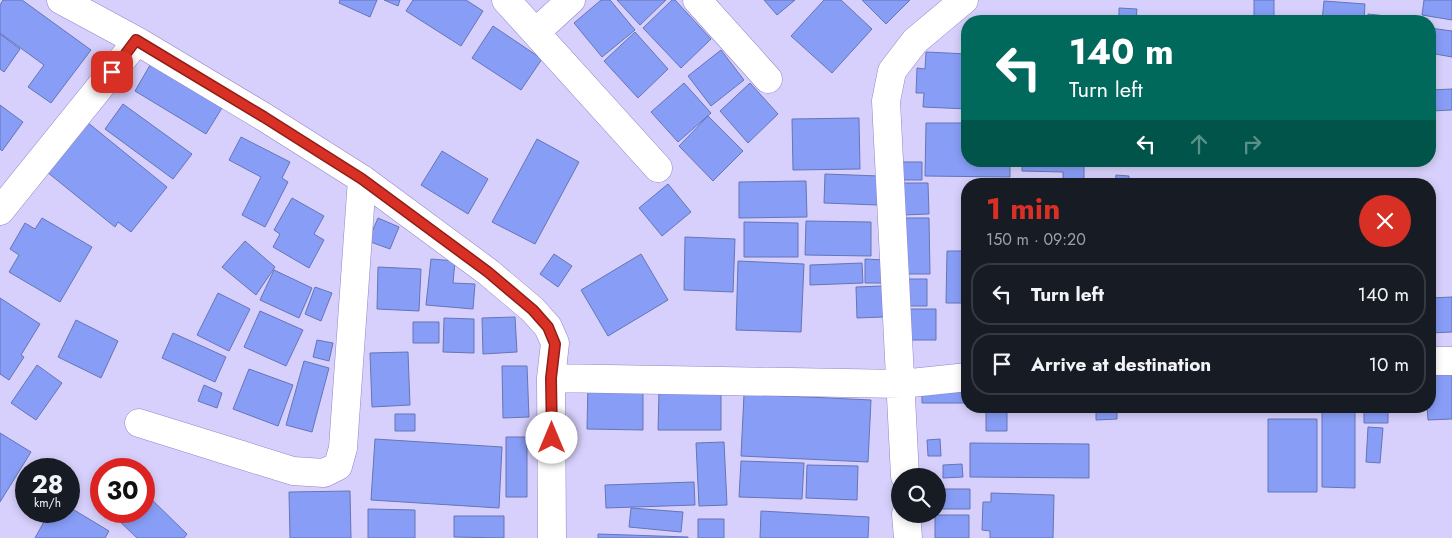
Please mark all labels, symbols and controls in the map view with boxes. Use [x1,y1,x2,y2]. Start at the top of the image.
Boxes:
text: 140 m [1069,27,1174,77]
icon: left [986,35,1051,100]
pin [91,51,133,93]
icon: arrive [98,58,126,86]
text: Turn left [1069,73,1143,105]
icon: left [1132,130,1160,158]
icon: ahead [1185,130,1213,158]
icon: right [1238,130,1266,158]
text: 1 min [986,187,1060,230]
button: close [1359,195,1411,247]
text: 150 m · 09:20 [986,228,1086,251]
icon: left [988,280,1016,308]
text: Turn left [1031,281,1104,308]
text: 140 m [1357,281,1409,308]
icon: arrive [988,350,1016,378]
text: Arrive at destination [1031,351,1211,378]
text: 10 m [1369,351,1409,378]
position arrow [525,411,577,463]
speed limit sign: 30 [90,458,155,523]
text: 28 [31,466,64,502]
map controls [891,468,946,523]
button: search [891,468,946,523]
text: km/h [34,494,61,512]

